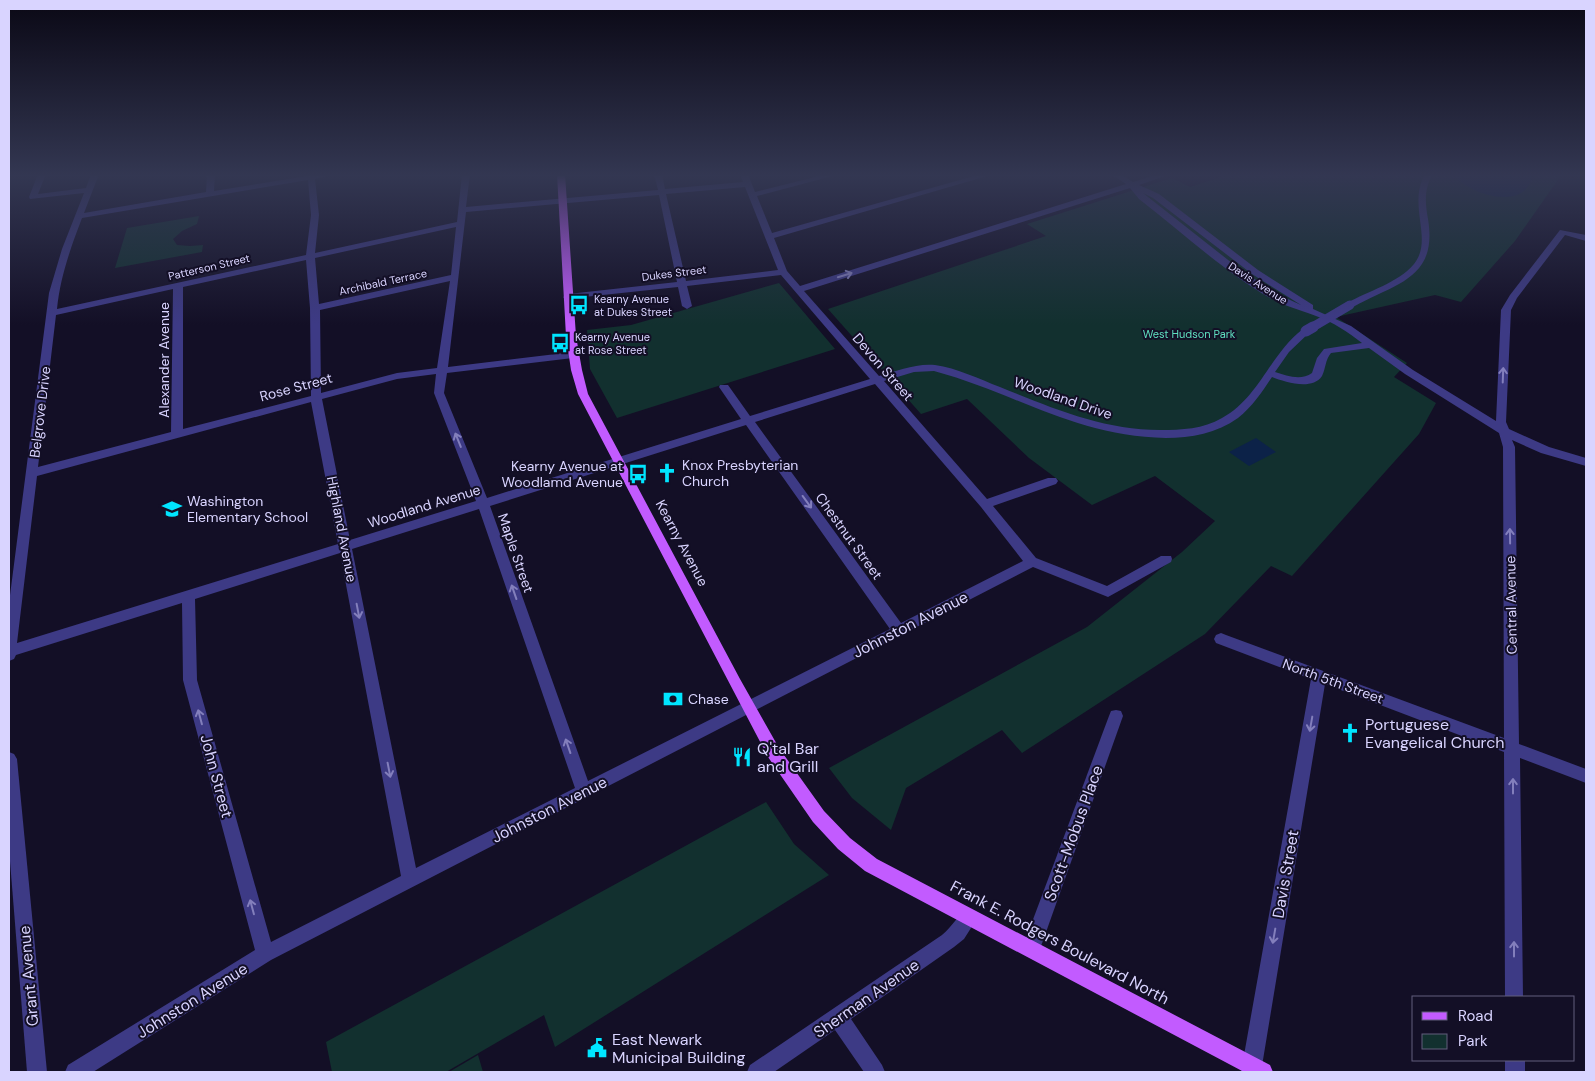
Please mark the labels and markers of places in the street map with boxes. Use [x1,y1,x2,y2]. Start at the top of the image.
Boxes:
place label: Kearny Avenue at Dukes Street [594,292,672,319]
bus stop icon: Kearny Avenue at Dukes Street [568,294,590,316]
place label: Kearny Avenue at Rose Street [575,330,650,357]
bus stop icon: Kearny Avenue at Rose Street [549,332,571,354]
place label: Knox Presbyterian Church [682,456,798,490]
place label: Kearny Avenue at Woodlamd Avenue [501,457,623,491]
church icon: Knox Presbyterian Church [656,462,678,484]
bus stop icon: Kearny Avenue at Woodlamd Avenue [627,463,649,485]
place label: Washington Elementary School [187,492,308,526]
school or university icon: Washington Elementary School [161,498,183,520]
bank icon: Chase [662,688,684,710]
place label: Chase [688,690,729,708]
place label: Portuguese Evangelical Church [1365,714,1505,753]
church icon: Portuguese Evangelical Church [1339,722,1361,744]
place label: Q'tal Bar and Grill [757,738,819,777]
restaurant icon: Q'tal Bar and Grill [731,746,753,768]
place label: East Newark Municipal Building [612,1029,745,1068]
public building icon: East Newark Municipal Building [586,1037,608,1059]

